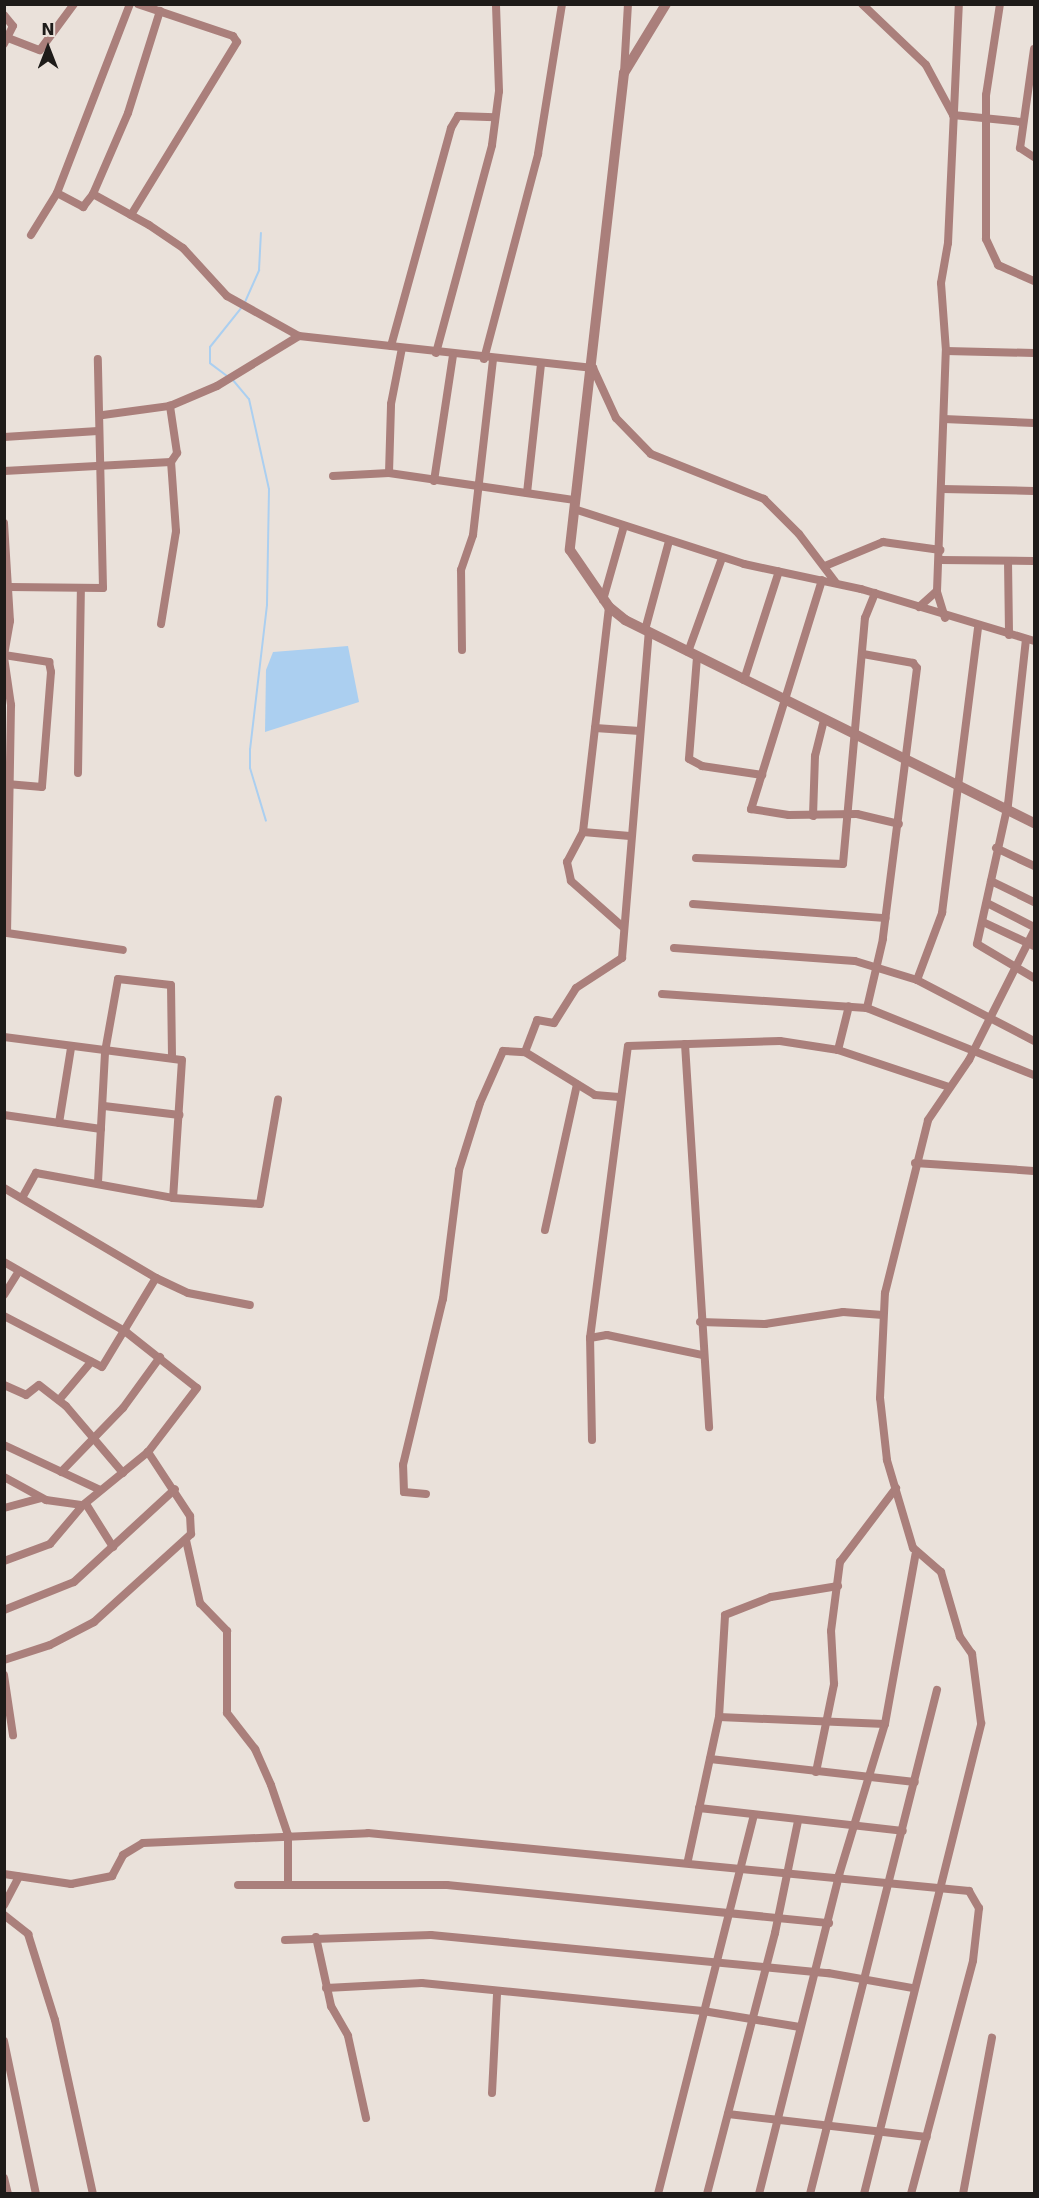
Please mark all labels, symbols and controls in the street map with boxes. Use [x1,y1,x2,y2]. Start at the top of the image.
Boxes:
north arrow [18,18,78,78]
text: N [41,20,55,39]

